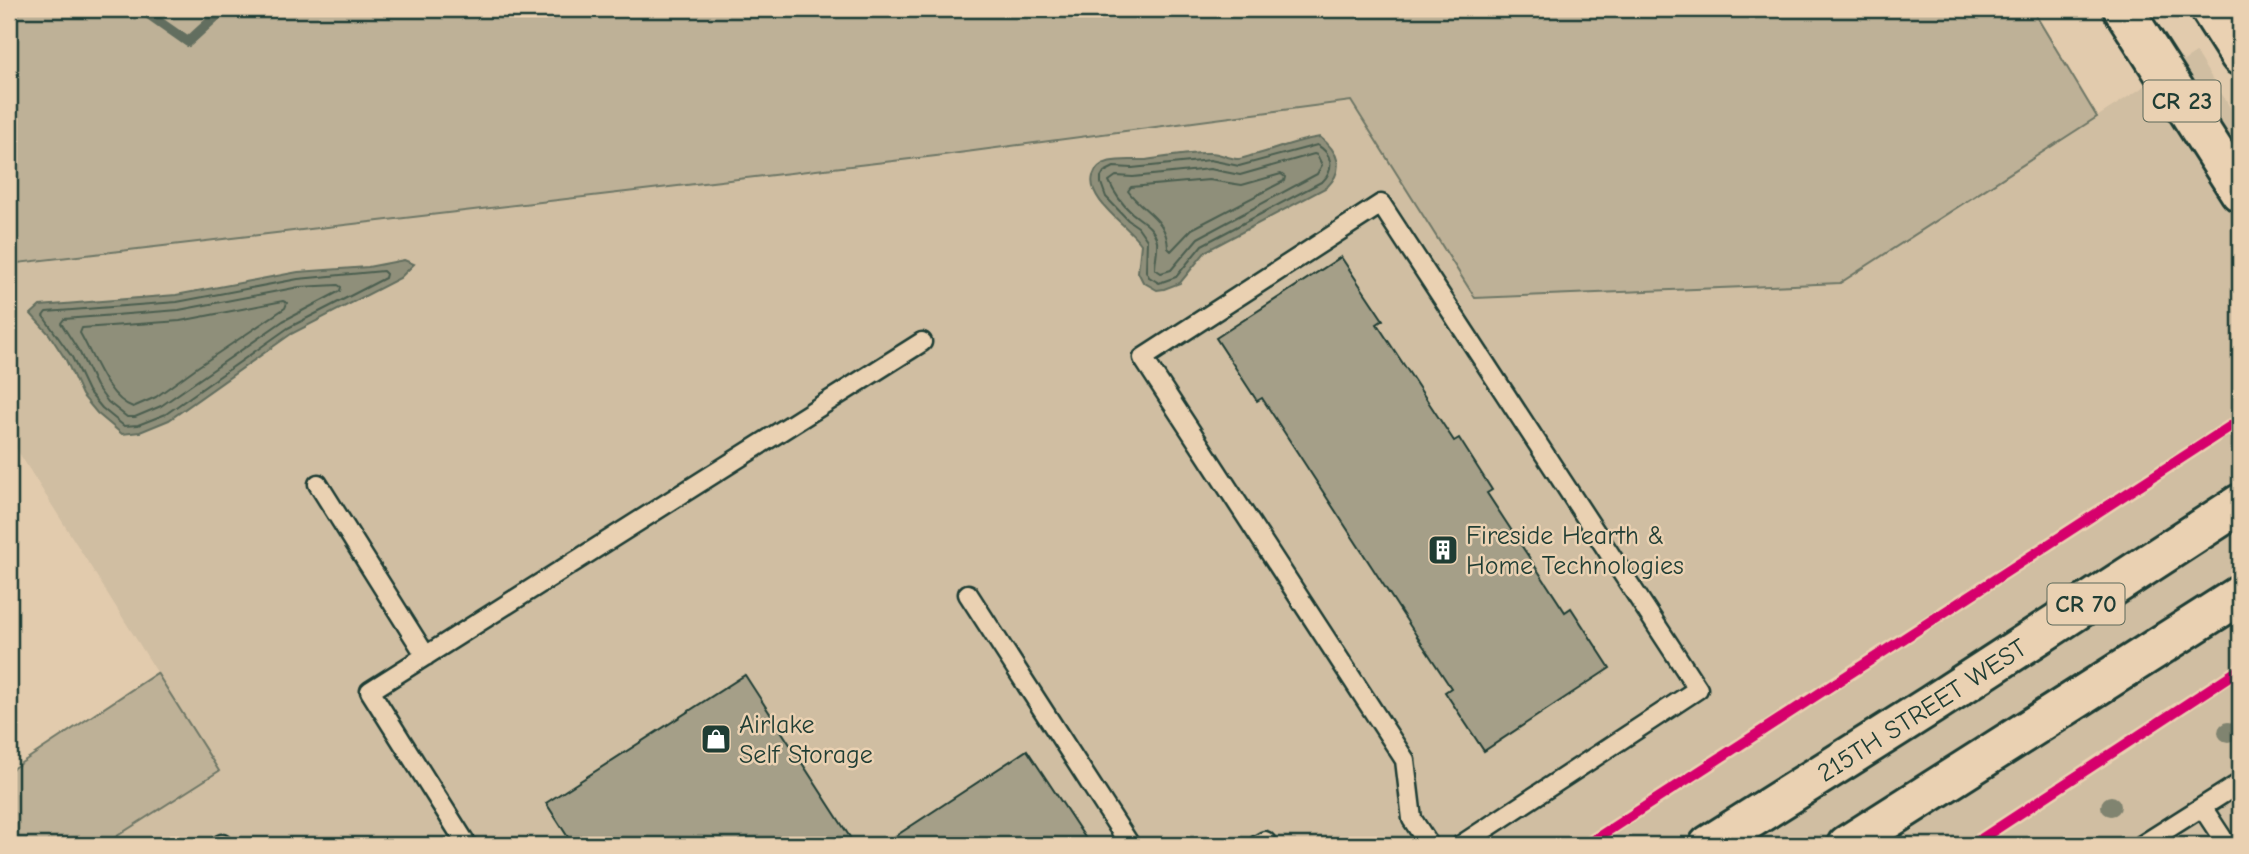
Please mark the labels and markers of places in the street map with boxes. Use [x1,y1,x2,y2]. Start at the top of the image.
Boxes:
place label: Fireside Hearth & Home Technologies [1466,521,1684,581]
building icon: Fireside Hearth & Home Technologies [1426,533,1460,567]
place label: Airlake Self Storage [739,710,873,770]
shop icon: Airlake Self Storage [699,722,733,756]

